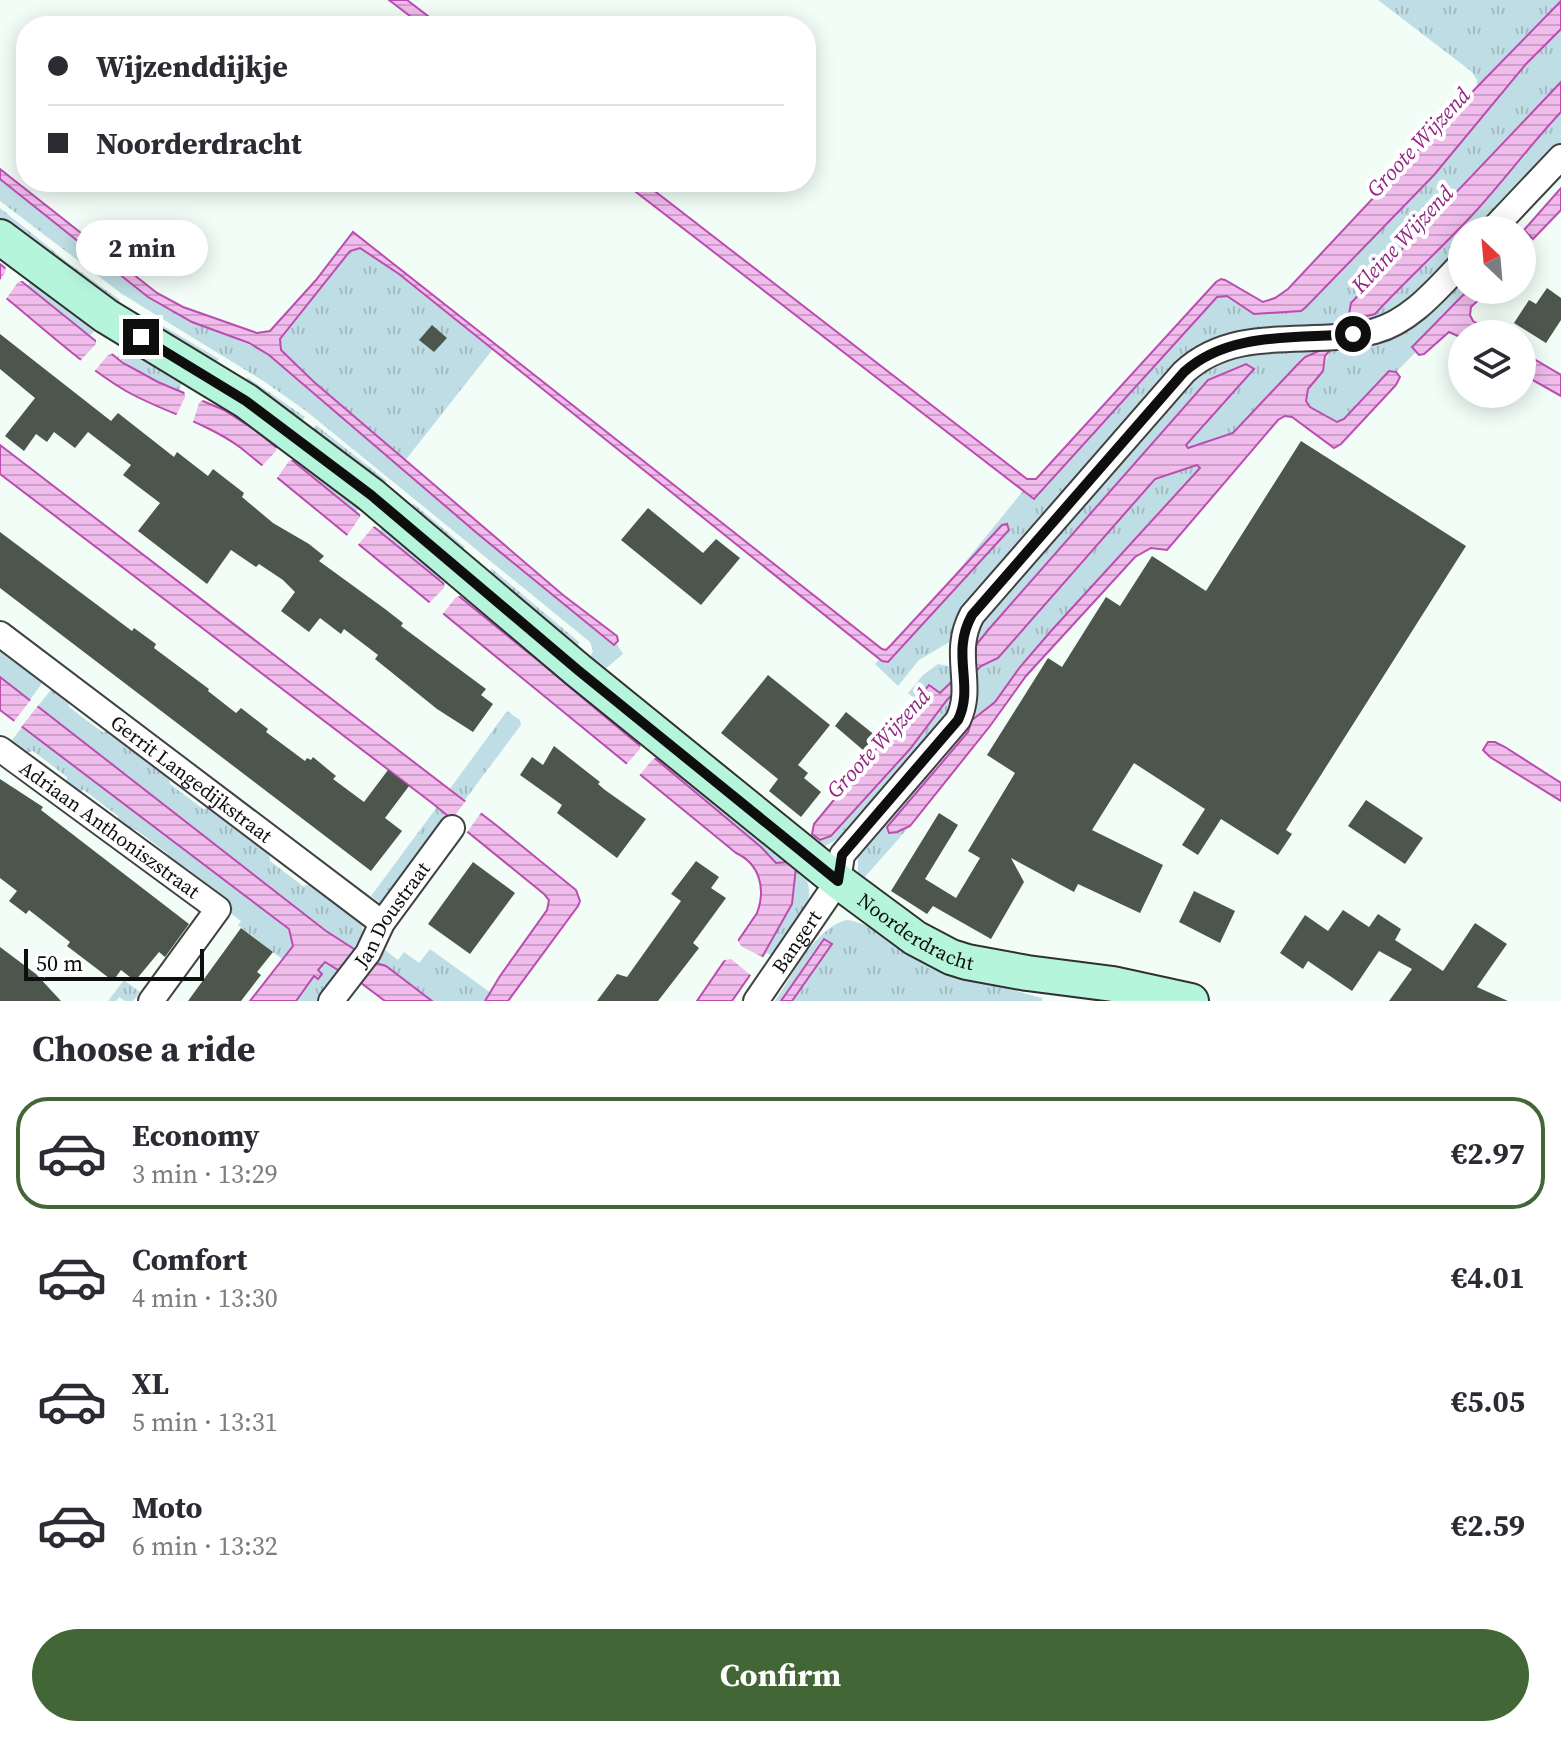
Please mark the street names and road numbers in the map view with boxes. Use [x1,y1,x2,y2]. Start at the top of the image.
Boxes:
street label: Gerrit Langedijkstraat [105,708,279,850]
street label: Adriaan Anthoniszstraat [14,754,206,905]
street label: Jan Doustraat [347,856,437,974]
street label: Noorderdracht [852,886,976,977]
street label: Bangert [765,904,828,979]

